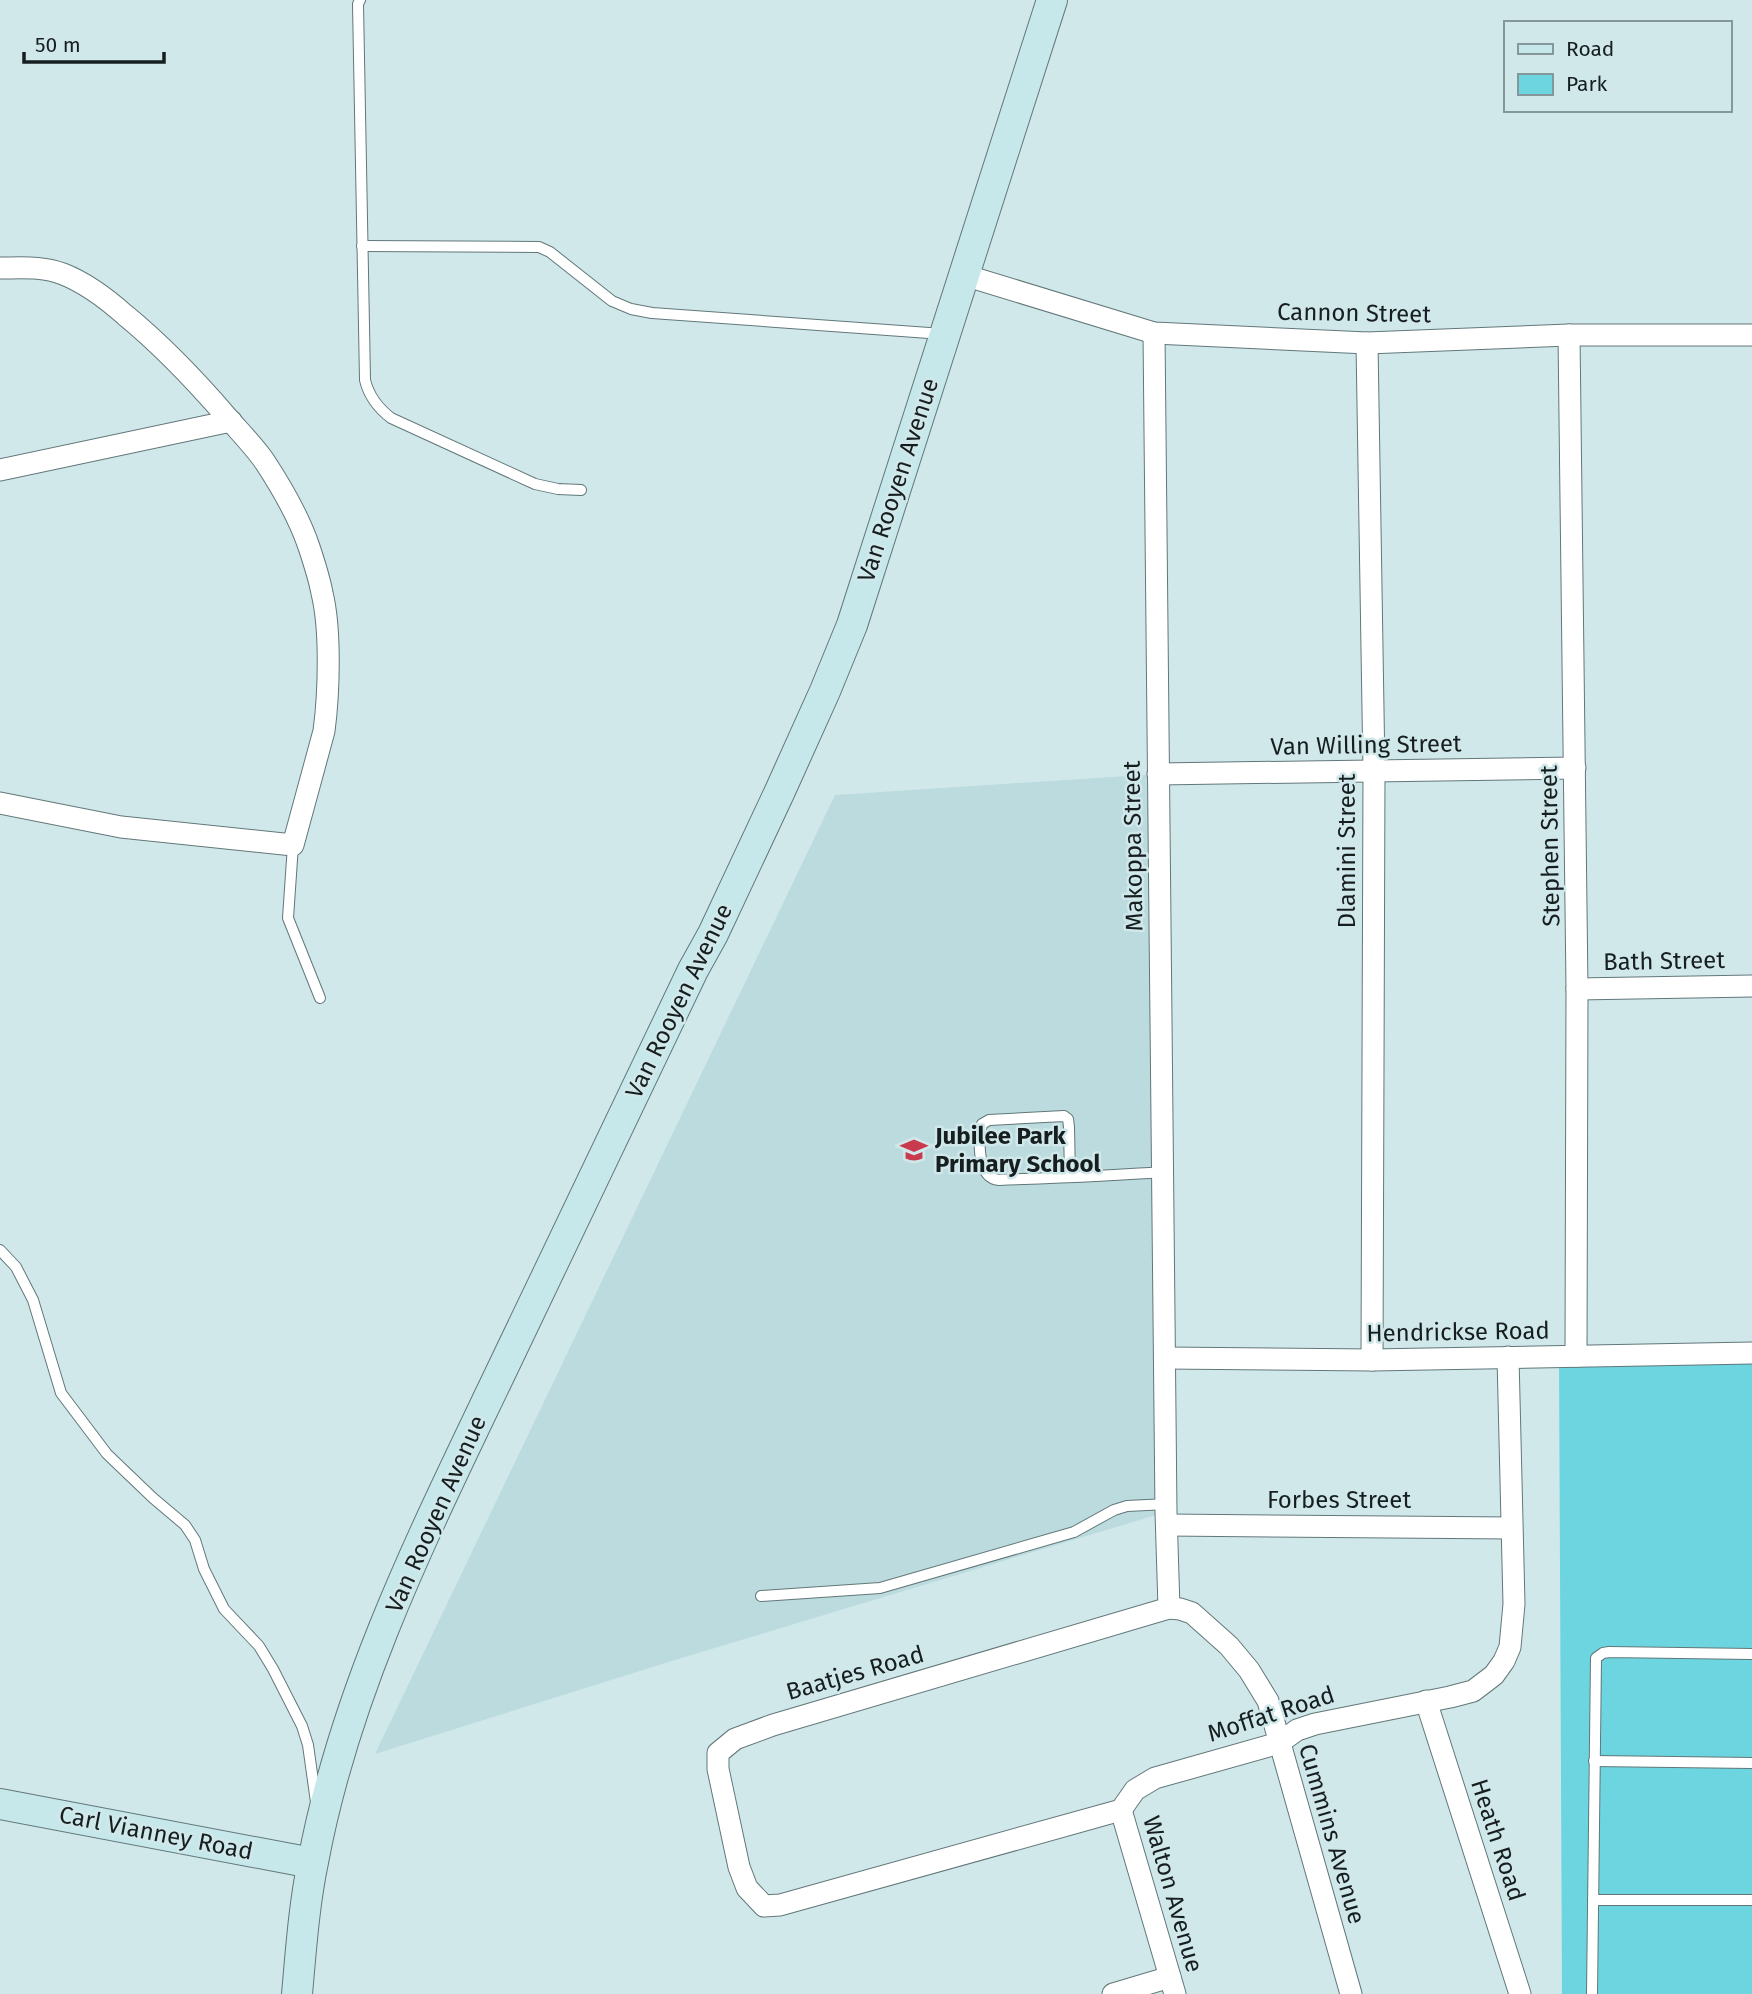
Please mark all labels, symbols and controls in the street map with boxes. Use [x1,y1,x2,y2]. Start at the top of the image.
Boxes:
scale bar [24,21,164,65]
legend [1504,21,1731,112]
text: 50 m [35,32,81,58]
text: Road [1566,36,1614,62]
text: Park [1566,71,1608,97]
street label: Cannon Street [1277,298,1432,328]
street label: Van Rooyen Avenue [852,374,944,586]
street label: Van Willing Street [1270,729,1462,761]
street label: Makoppa Street [1118,760,1148,932]
street label: Stephen Street [1535,765,1565,927]
street label: Dlamini Street [1333,773,1361,929]
street label: Van Rooyen Avenue [620,899,738,1103]
street label: Bath Street [1603,946,1725,976]
place label: Jubilee Park Primary School [934,1122,1102,1178]
school or university icon: Jubilee Park Primary School [899,1135,929,1165]
street label: Hendrickse Road [1366,1316,1550,1348]
street label: Van Rooyen Avenue [380,1411,492,1617]
street label: Forbes Street [1267,1486,1411,1514]
street label: Baatjes Road [783,1640,927,1706]
street label: Moffat Road [1204,1680,1338,1748]
street label: Cummins Avenue [1293,1741,1371,1927]
street label: Heath Road [1465,1775,1531,1905]
street label: Carl Vianney Road [57,1800,255,1866]
street label: Walton Avenue [1137,1813,1209,1975]

